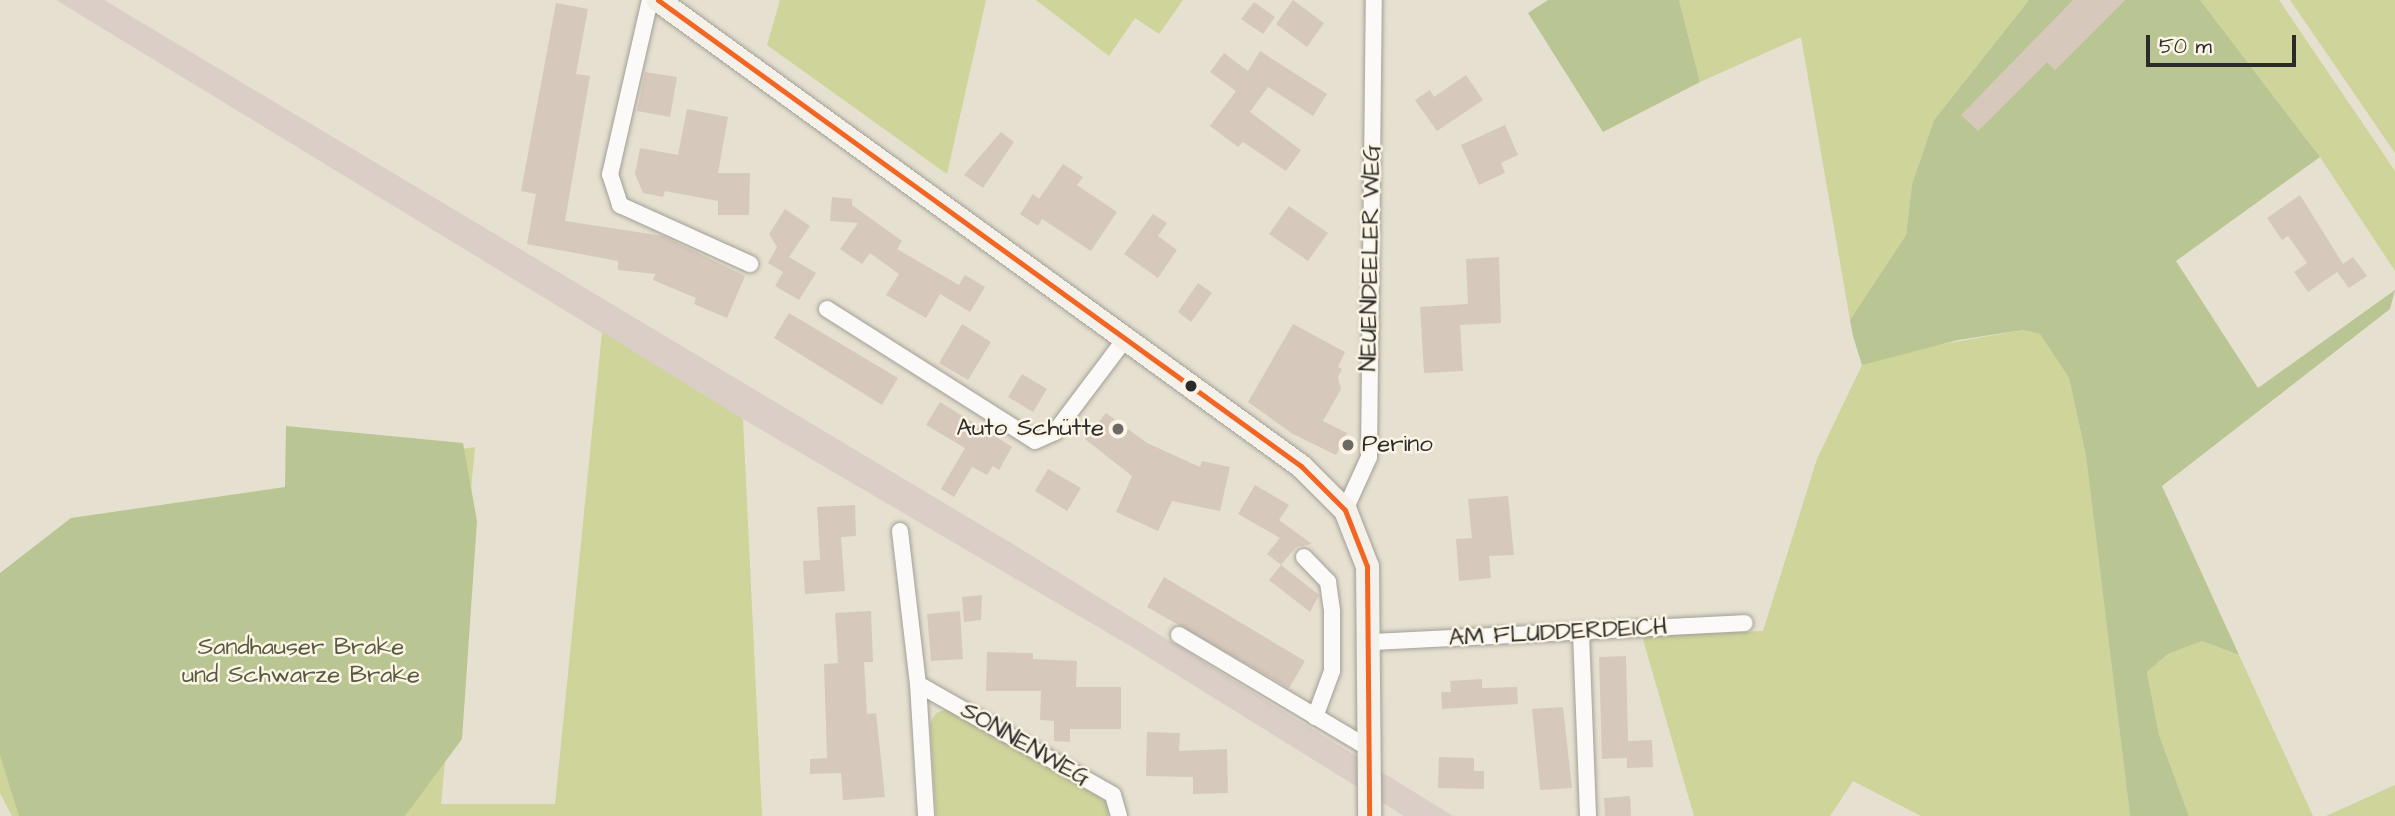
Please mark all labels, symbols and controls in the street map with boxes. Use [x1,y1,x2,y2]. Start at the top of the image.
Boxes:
scale bar [2150,21,2300,65]
text: 50 m [2159,32,2212,61]
street label: NEUENDEELER WEG [1355,144,1387,372]
unlabelled marker [1184,379,1198,393]
place label: Auto Schütte [957,415,1104,443]
marker: Auto Schütte [1110,421,1126,437]
place label: Perino [1362,431,1433,459]
marker: Perino [1340,437,1356,453]
street label: AM FLUDDERDEICH [1448,613,1668,653]
park label: Sandhauser Brake und Schwarze Brake [182,634,420,690]
street label: SONNENWEG [955,696,1095,794]

